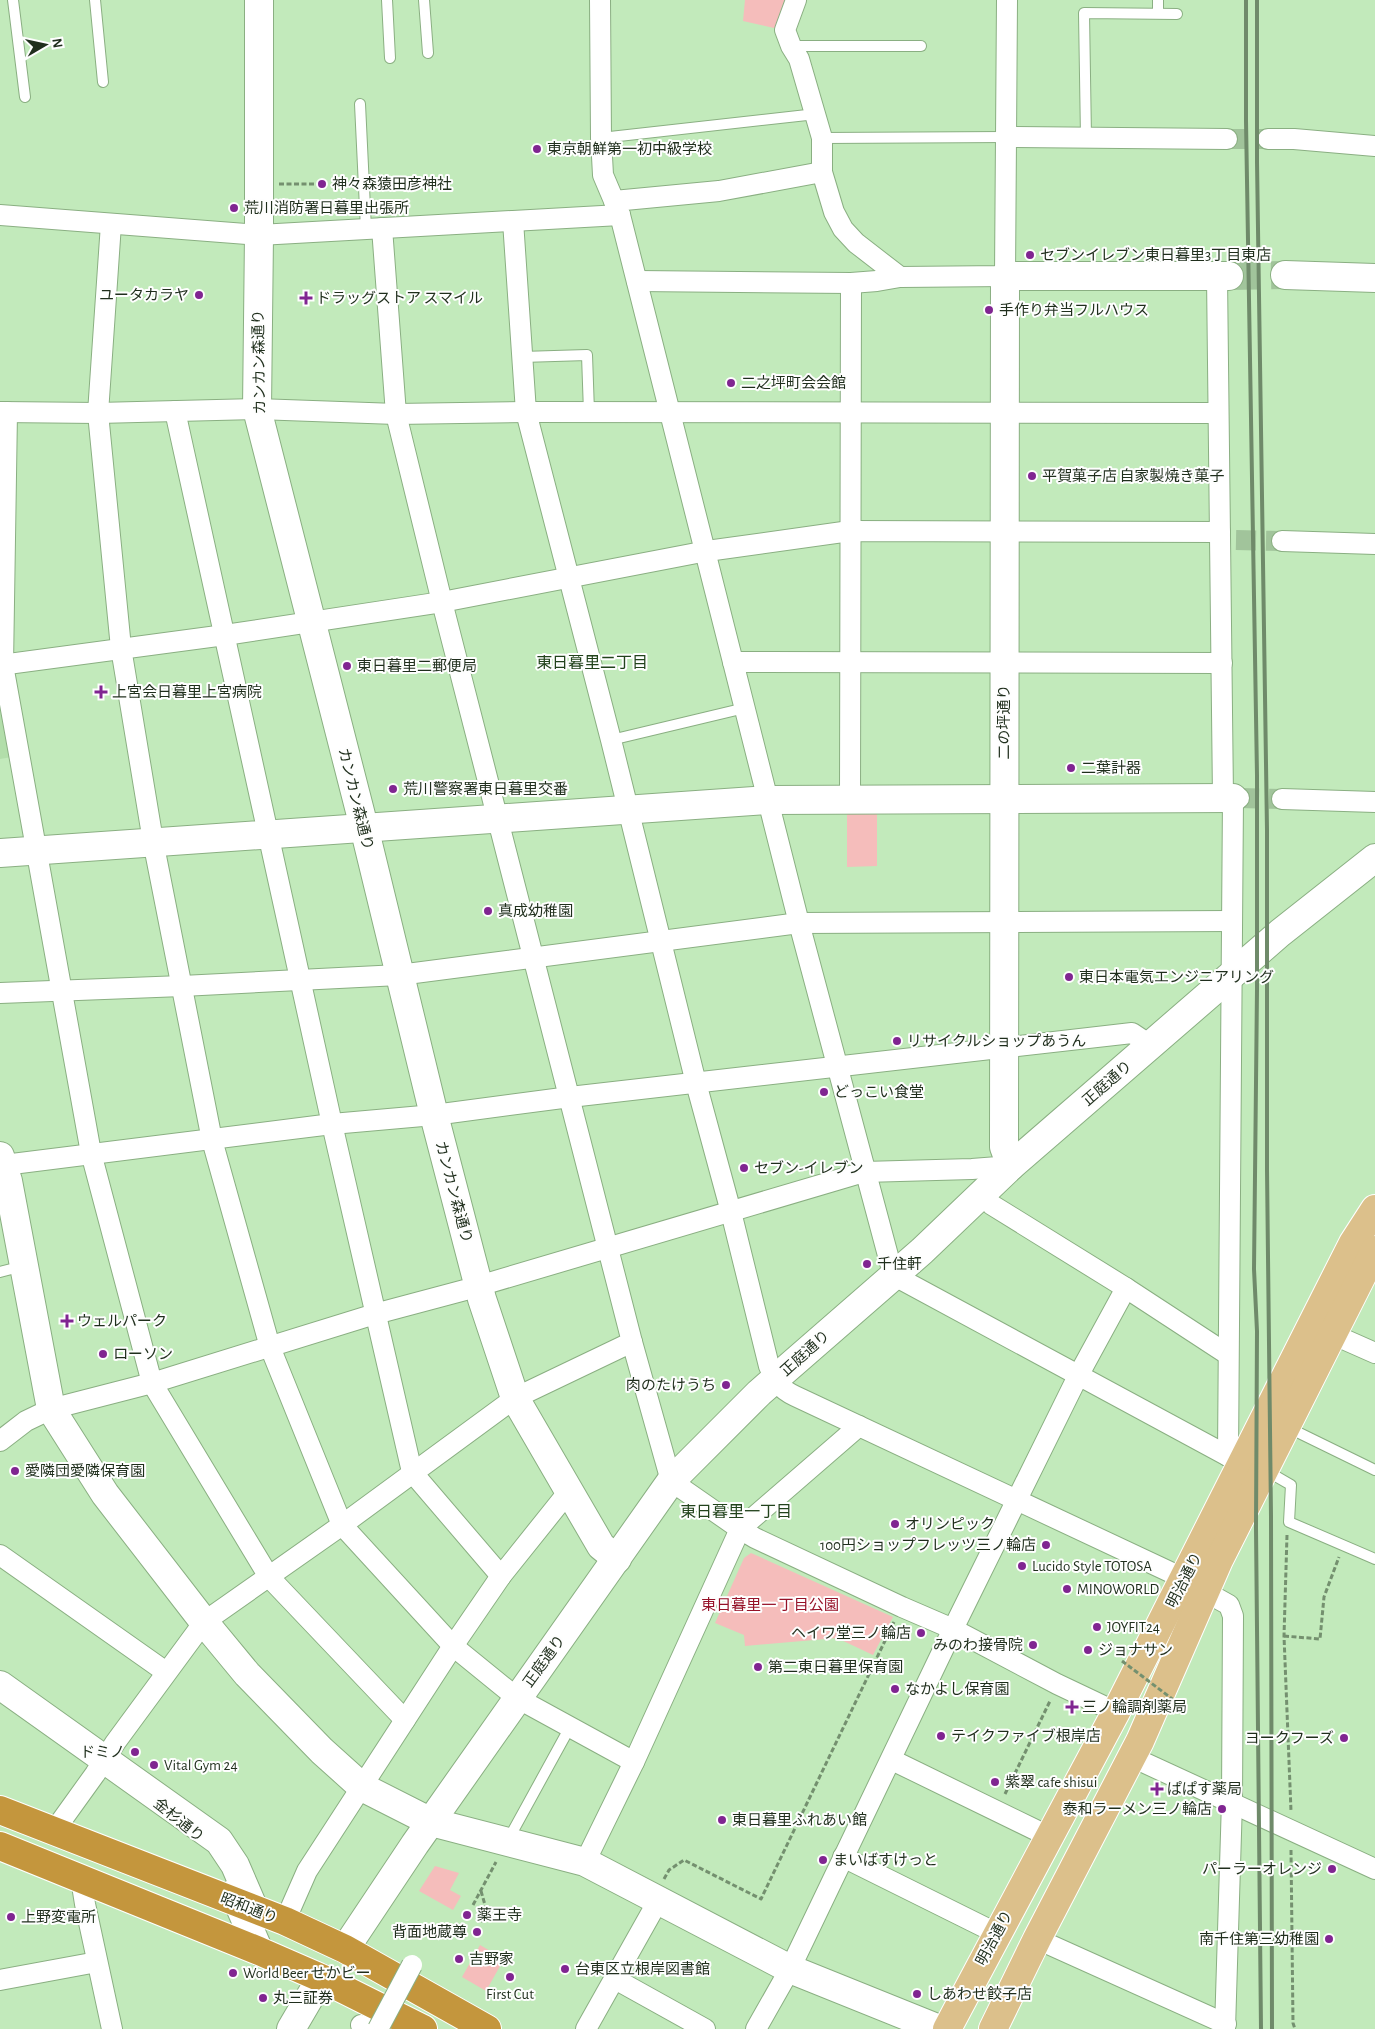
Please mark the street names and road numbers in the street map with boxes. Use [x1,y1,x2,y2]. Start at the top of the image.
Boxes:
street label: カンカン森通り [250,309,268,415]
street label: 二の坪通り [996,684,1012,760]
street label: カンカン森通り [336,746,376,852]
street label: 正庭通り [1079,1057,1135,1109]
street label: カンカン森通り [433,1139,475,1245]
street label: 正庭通り [777,1327,833,1379]
street label: 明治通り [1163,1550,1205,1610]
street label: 正庭通り [520,1632,568,1690]
street label: 金杉通り [151,1795,207,1845]
street label: 昭和通り [218,1890,280,1926]
street label: 明治通り [973,1908,1015,1968]

